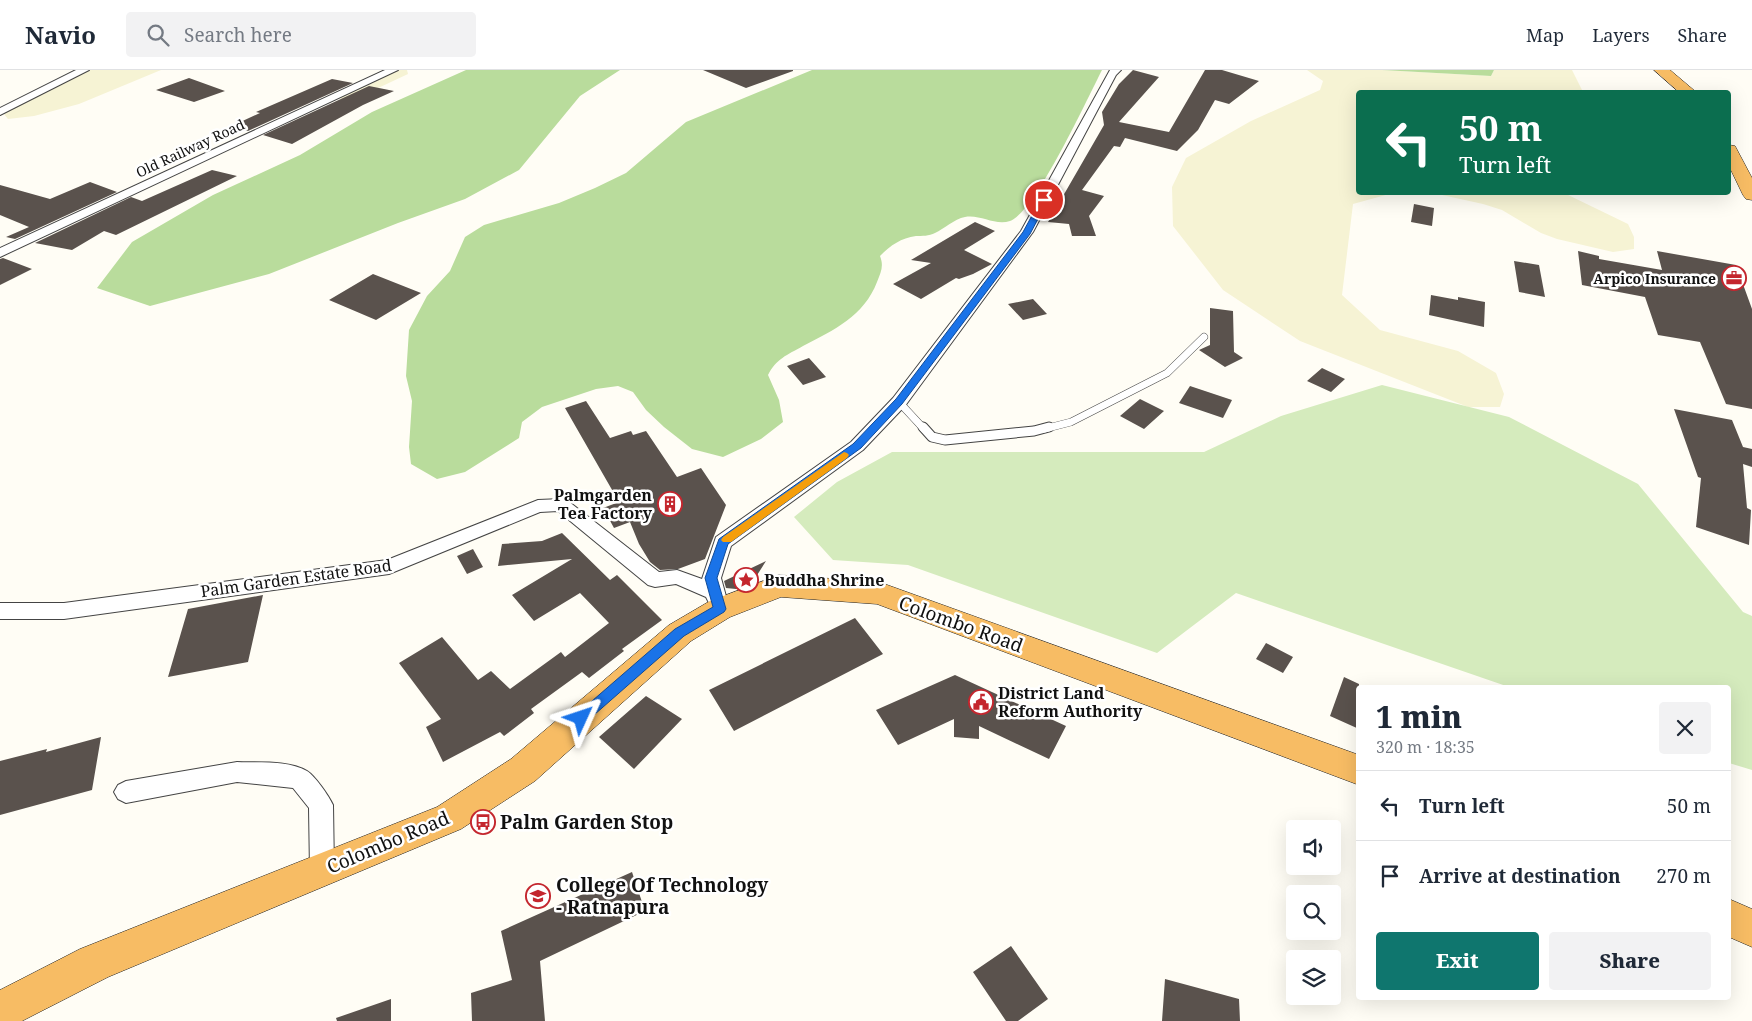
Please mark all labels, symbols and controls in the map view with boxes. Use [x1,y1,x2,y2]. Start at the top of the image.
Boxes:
search box [126,12,476,57]
text: Navio [25,18,96,51]
icon: search [144,21,172,49]
text: Search here [184,22,292,48]
text: Map [1526,23,1564,47]
text: Layers [1592,23,1650,47]
text: Share [1678,23,1727,47]
text: 50 m [1459,104,1542,151]
icon: left [1376,110,1441,175]
street label: Old Railway Road [133,114,248,182]
text: Turn left [1459,149,1551,179]
pin [1023,179,1065,221]
icon: arrive [1030,186,1058,214]
office icon: Arpico Insurance [1721,265,1747,291]
place label: Arpico Insurance [1593,269,1716,288]
place label: Palmgarden Tea Factory [554,484,653,524]
building icon: Palmgarden Tea Factory [657,491,683,517]
street label: Palm Garden Estate Road [199,554,393,602]
place icon: Buddha Shrine [733,567,759,593]
place label: Buddha Shrine [764,569,884,591]
street label: Colombo Road [895,589,1027,659]
place label: District Land Reform Authority [998,682,1143,722]
public building icon: District Land Reform Authority [968,689,994,715]
position arrow [554,691,606,743]
text: 1 min [1376,696,1462,737]
button: close [1659,702,1711,754]
text: 320 m · 18:35 [1376,736,1475,758]
icon: left [1376,792,1404,820]
text: Turn left [1419,793,1505,819]
text: 50 m [1667,793,1711,819]
street label: Colombo Road [323,804,454,880]
bus stop icon: Palm Garden Stop [470,809,496,835]
place label: Palm Garden Stop [500,809,673,835]
map controls [1286,820,1341,1005]
button: sound [1286,820,1341,875]
icon: arrive [1376,862,1404,890]
text: Arrive at destination [1419,863,1621,889]
text: 270 m [1656,863,1711,889]
place label: College Of Technology - Ratnapura [556,872,768,920]
school or university icon: College Of Technology - Ratnapura [525,883,551,909]
button: search [1286,885,1341,940]
button: Exit [1376,932,1539,990]
button: Share [1549,932,1711,990]
button: layers [1286,950,1341,1005]

